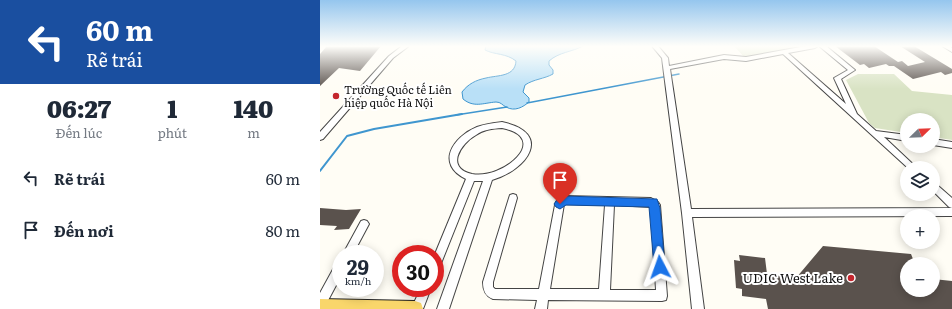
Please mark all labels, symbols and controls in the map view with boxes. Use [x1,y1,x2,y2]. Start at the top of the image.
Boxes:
text: 60 m [86,8,153,50]
icon: left [20,16,72,68]
text: Rẽ trái [86,46,143,73]
place label: Trường Quốc tế Liên hiệp quốc Hà Nội [344,81,452,110]
text: 06:27 [47,90,111,125]
text: 1 [167,90,177,125]
text: 140 [234,90,273,125]
marker: Trường Quốc tế Liên hiệp quốc Hà Nội [331,91,341,101]
north arrow [900,113,940,153]
map controls [900,113,940,297]
text: Đến lúc [56,123,102,142]
text: phút [158,123,187,142]
text: m [247,123,260,142]
button: layers [900,161,940,201]
pin [543,163,577,204]
icon: left [20,167,42,189]
text: Rẽ trái [54,167,105,190]
text: 60 m [266,167,300,190]
icon: arrive [549,169,571,191]
button: + [900,209,940,249]
icon: arrive [20,219,42,241]
text: Đến nơi [54,219,114,242]
text: 80 m [266,219,300,242]
speed limit sign: 30 [392,245,444,297]
position arrow [639,246,681,288]
text: 29 [347,251,369,281]
button: − [900,257,940,297]
place label: UDIC West Lake [743,268,843,287]
text: km/h [345,273,371,288]
marker: UDIC West Lake [846,273,856,283]

